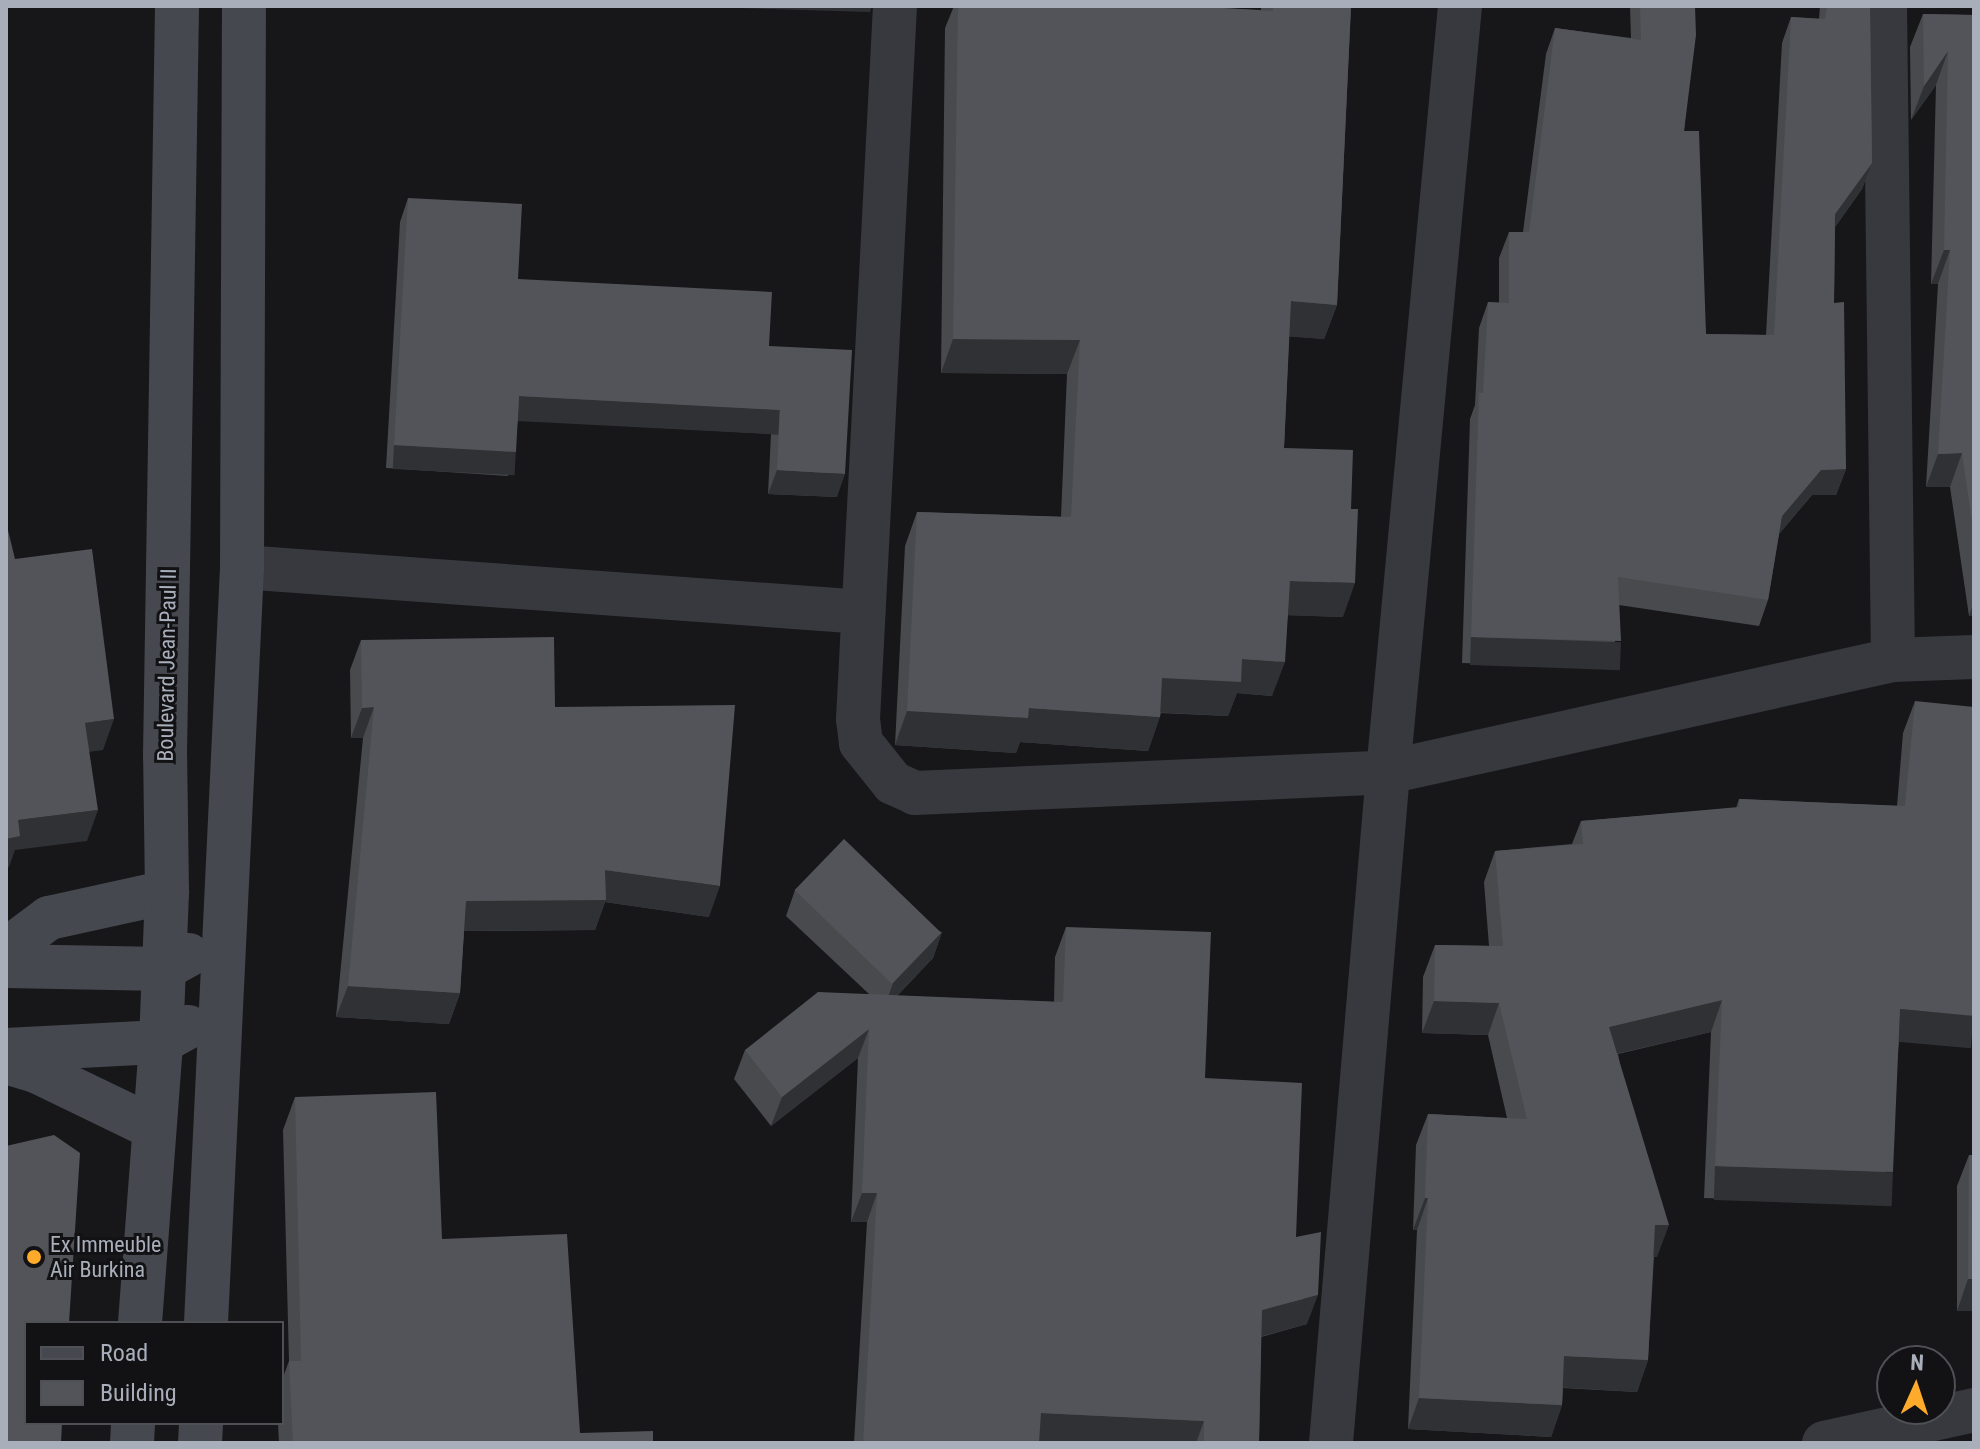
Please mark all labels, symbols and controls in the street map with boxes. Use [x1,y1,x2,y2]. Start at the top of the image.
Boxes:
street label: Boulevard Jean-Paul II [152,568,182,762]
place label: Ex Immeuble Air Burkina [50,1231,161,1282]
marker: Ex Immeuble Air Burkina [25,1248,43,1266]
legend [24,1321,284,1425]
text: Road [100,1339,148,1367]
north arrow [1876,1345,1956,1425]
text: N [1910,1350,1925,1375]
text: Building [100,1379,177,1407]

